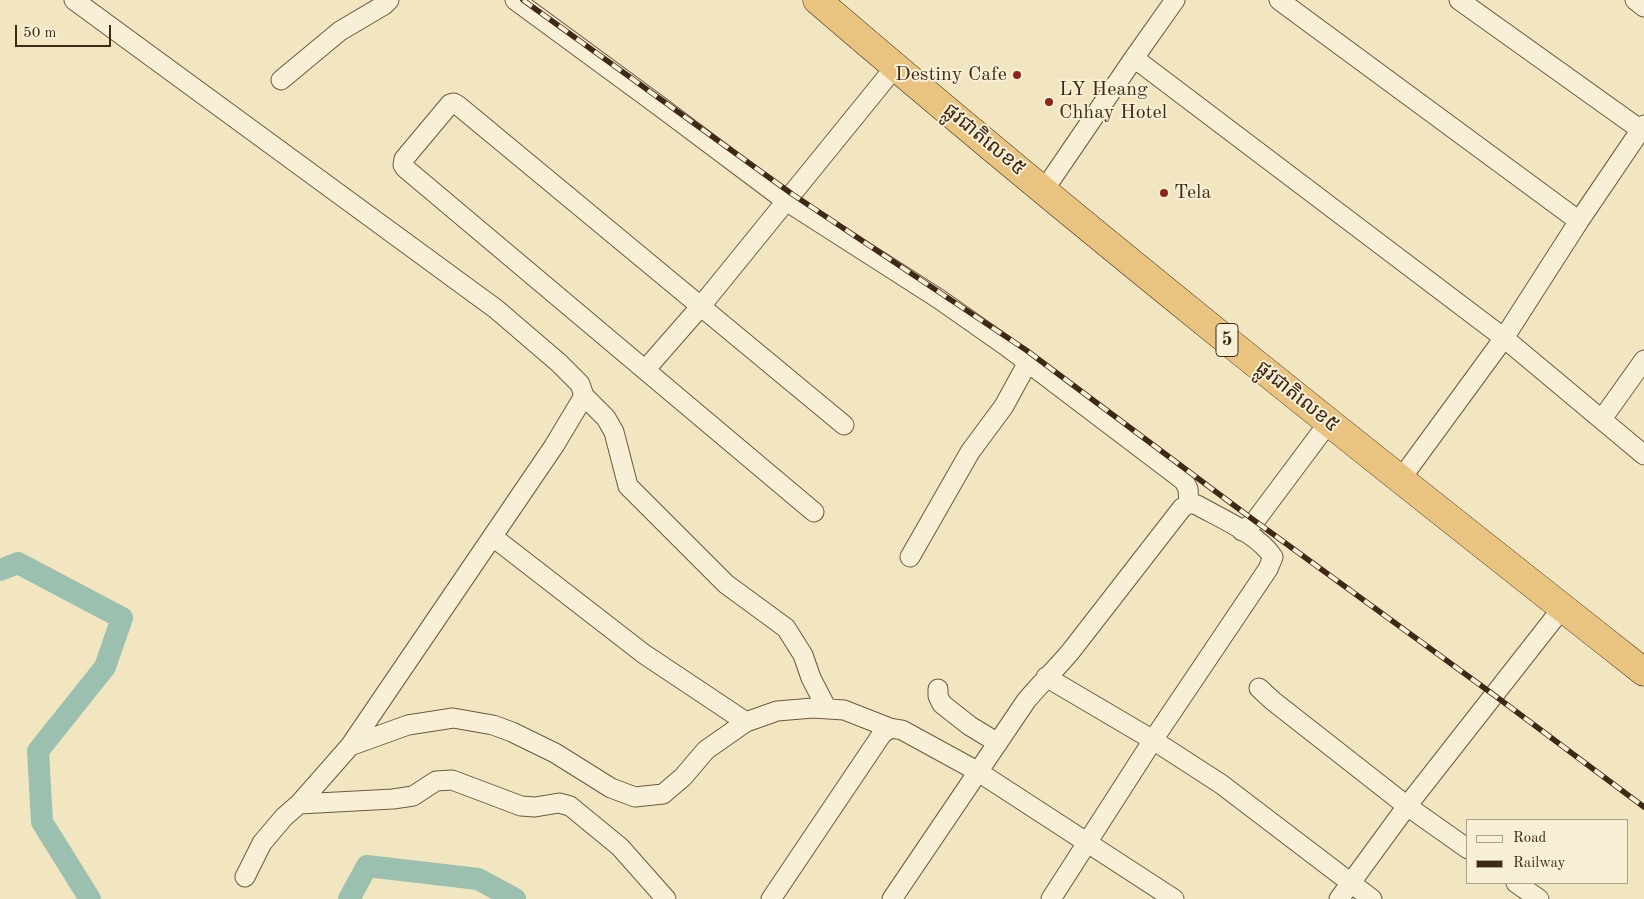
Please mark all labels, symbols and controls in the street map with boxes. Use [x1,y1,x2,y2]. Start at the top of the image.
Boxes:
scale bar [18,15,114,47]
text: 50 m [23,26,57,41]
place label: Destiny Cafe [895,63,1007,87]
marker: Destiny Cafe [1011,69,1023,81]
place label: LY Heang Chhay Hotel [1059,78,1167,125]
marker: LY Heang Chhay Hotel [1043,96,1055,108]
street label: ផ្លូវជាតិលេខ៥ [938,99,1030,181]
place label: Tela [1174,181,1211,205]
marker: Tela [1158,187,1170,199]
road number: 5 [1216,324,1238,356]
street label: ផ្លូវជាតិលេខ៥ [1251,356,1343,438]
legend [1466,819,1629,884]
text: Road [1513,831,1546,846]
text: Railway [1513,856,1566,871]

